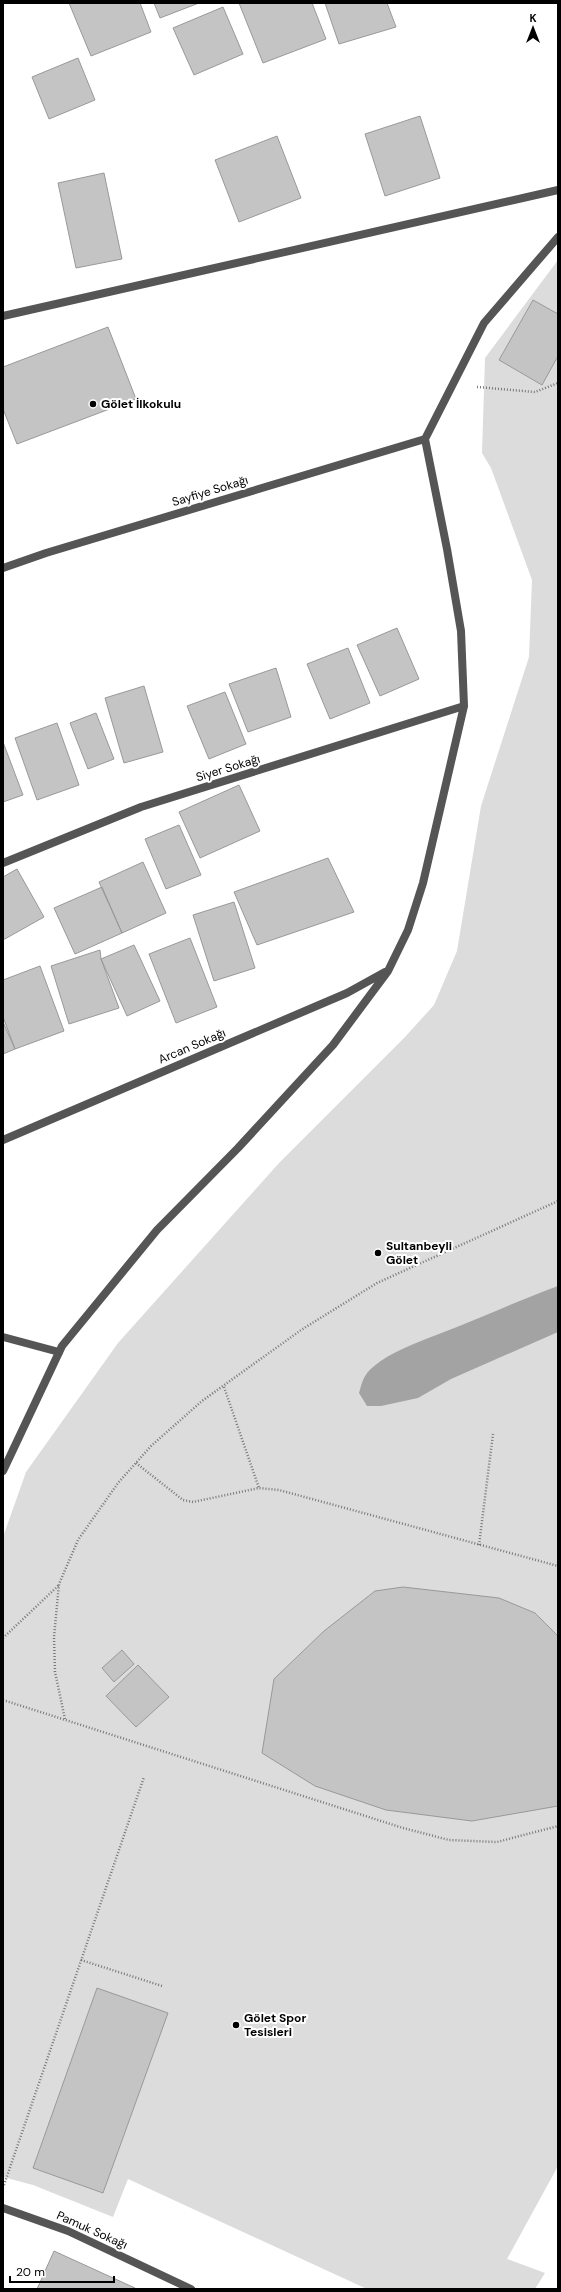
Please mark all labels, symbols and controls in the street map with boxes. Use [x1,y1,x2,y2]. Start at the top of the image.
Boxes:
north arrow [513,8,553,48]
text: K [529,11,537,25]
place label: Gölet İlkokulu [101,396,181,412]
marker: Gölet İlkokulu [88,399,98,409]
street label: Sayfiye Sokağı [170,472,250,510]
street label: Siyer Sokağı [194,751,262,785]
street label: Arcan Sokağı [156,1025,228,1067]
place label: Sultanbeyli Gölet [386,1238,452,1268]
marker: Sultanbeyli Gölet [373,1248,383,1258]
place label: Gölet Spor Tesisleri [244,2010,306,2040]
marker: Gölet Spor Tesisleri [231,2020,241,2030]
street label: Pamuk Sokağı [54,2207,130,2253]
scale bar [10,2258,114,2284]
text: 20 m [16,2264,45,2280]

